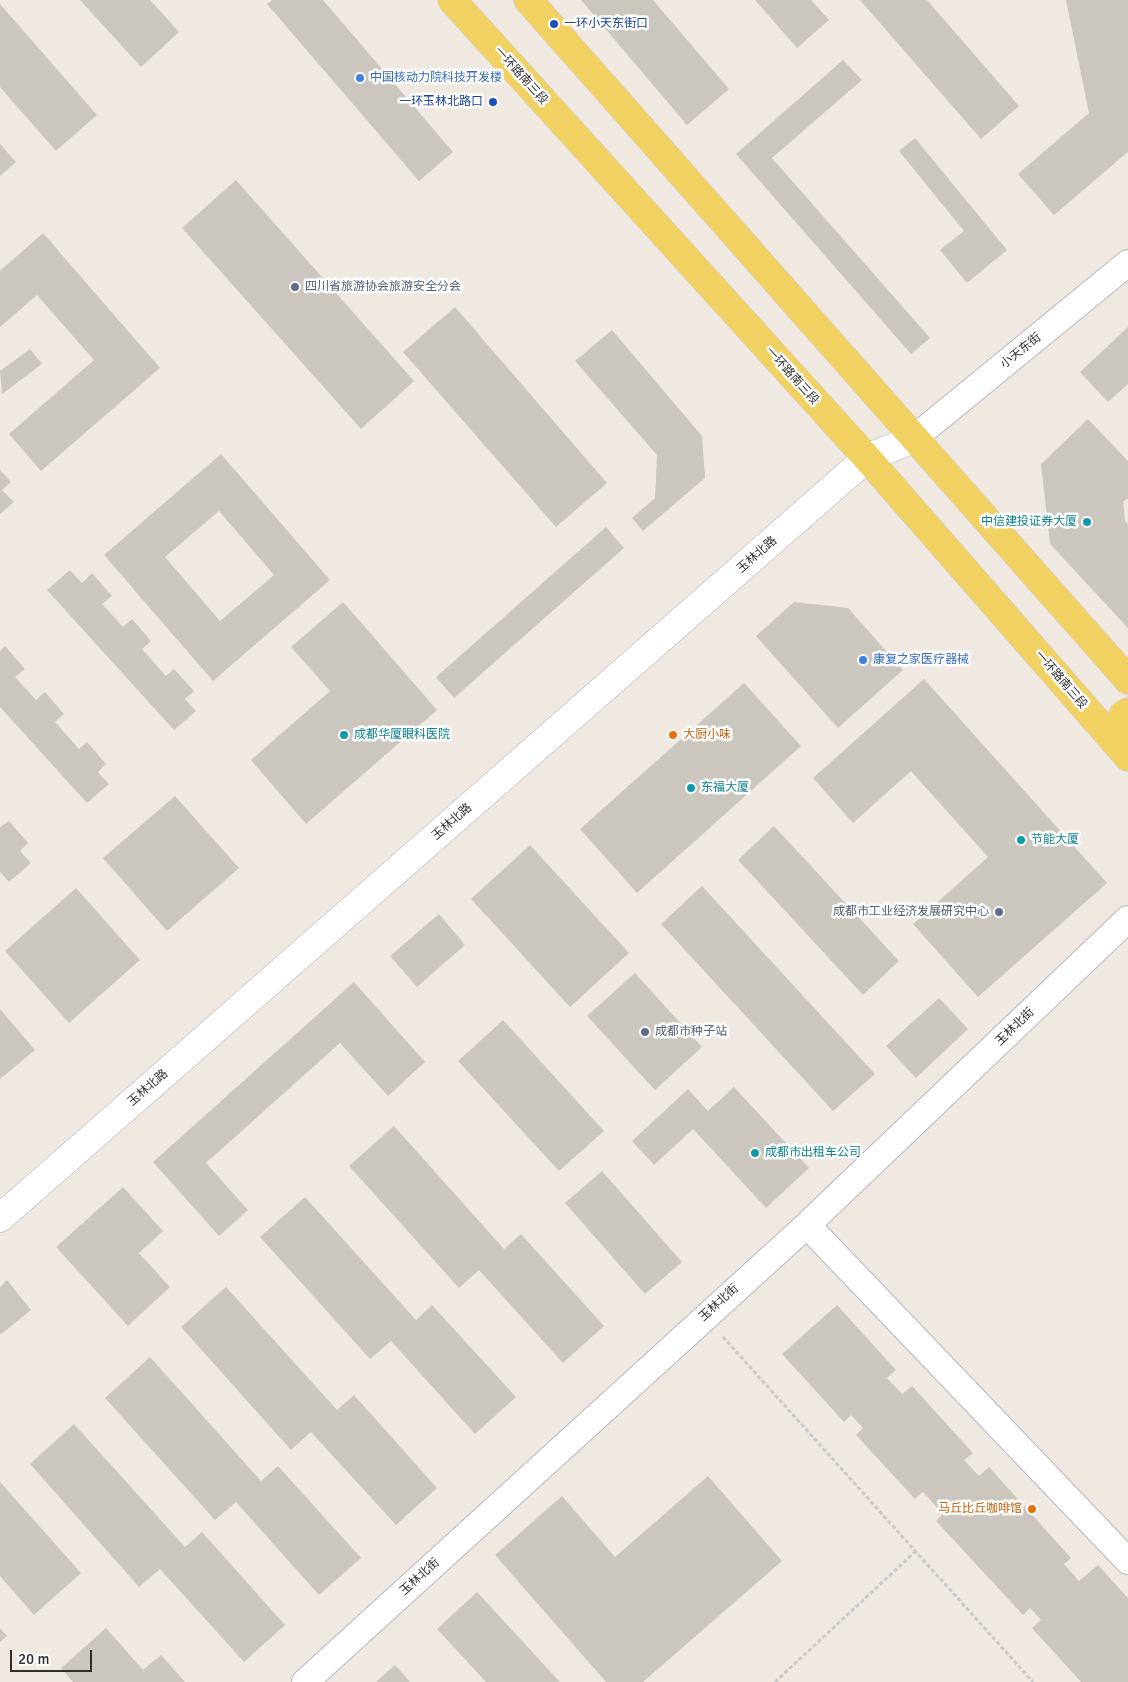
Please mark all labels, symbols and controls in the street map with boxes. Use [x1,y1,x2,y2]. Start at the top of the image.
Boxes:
place label: 一环小天东街口 [564,17,648,31]
marker: 一环小天东街口 [548,18,560,30]
street label: 一环路南三段 [492,44,550,108]
place label: 中国核动力院科技开发楼 [370,71,502,85]
marker: 中国核动力院科技开发楼 [354,72,366,84]
place label: 一环玉林北路口 [399,95,483,109]
marker: 一环玉林北路口 [487,96,499,108]
place label: 四川省旅游协会旅游安全分会 [305,280,461,294]
marker: 四川省旅游协会旅游安全分会 [289,281,301,293]
street label: 小天东街 [998,330,1044,372]
street label: 一环路南三段 [763,344,821,408]
place label: 中信建投证券大厦 [981,515,1077,529]
marker: 中信建投证券大厦 [1081,516,1093,528]
street label: 玉林北路 [734,534,780,576]
street label: 一环路南三段 [1032,648,1090,712]
place label: 康复之家医疗器械 [873,653,969,667]
marker: 康复之家医疗器械 [857,654,869,666]
place label: 成都华厦眼科医院 [354,728,450,742]
place label: 大厨小味 [683,728,731,742]
marker: 成都华厦眼科医院 [338,729,350,741]
marker: 大厨小味 [667,729,679,741]
place label: 东福大厦 [701,781,749,795]
marker: 东福大厦 [685,782,697,794]
street label: 玉林北路 [429,801,475,843]
place label: 节能大厦 [1031,833,1079,847]
marker: 节能大厦 [1015,834,1027,846]
place label: 成都市工业经济发展研究中心 [833,905,989,919]
marker: 成都市工业经济发展研究中心 [993,906,1005,918]
street label: 玉林北街 [993,1005,1037,1049]
place label: 成都市种子站 [655,1025,727,1039]
marker: 成都市种子站 [639,1026,651,1038]
street label: 玉林北路 [125,1067,171,1109]
place label: 成都市出租车公司 [765,1146,861,1160]
marker: 成都市出租车公司 [749,1147,761,1159]
street label: 玉林北街 [696,1282,742,1324]
place label: 马丘比丘咖啡馆 [938,1502,1022,1516]
marker: 马丘比丘咖啡馆 [1026,1503,1038,1515]
street label: 玉林北街 [397,1556,443,1598]
scale bar [12,1640,95,1672]
text: 20 m [18,1650,49,1668]

